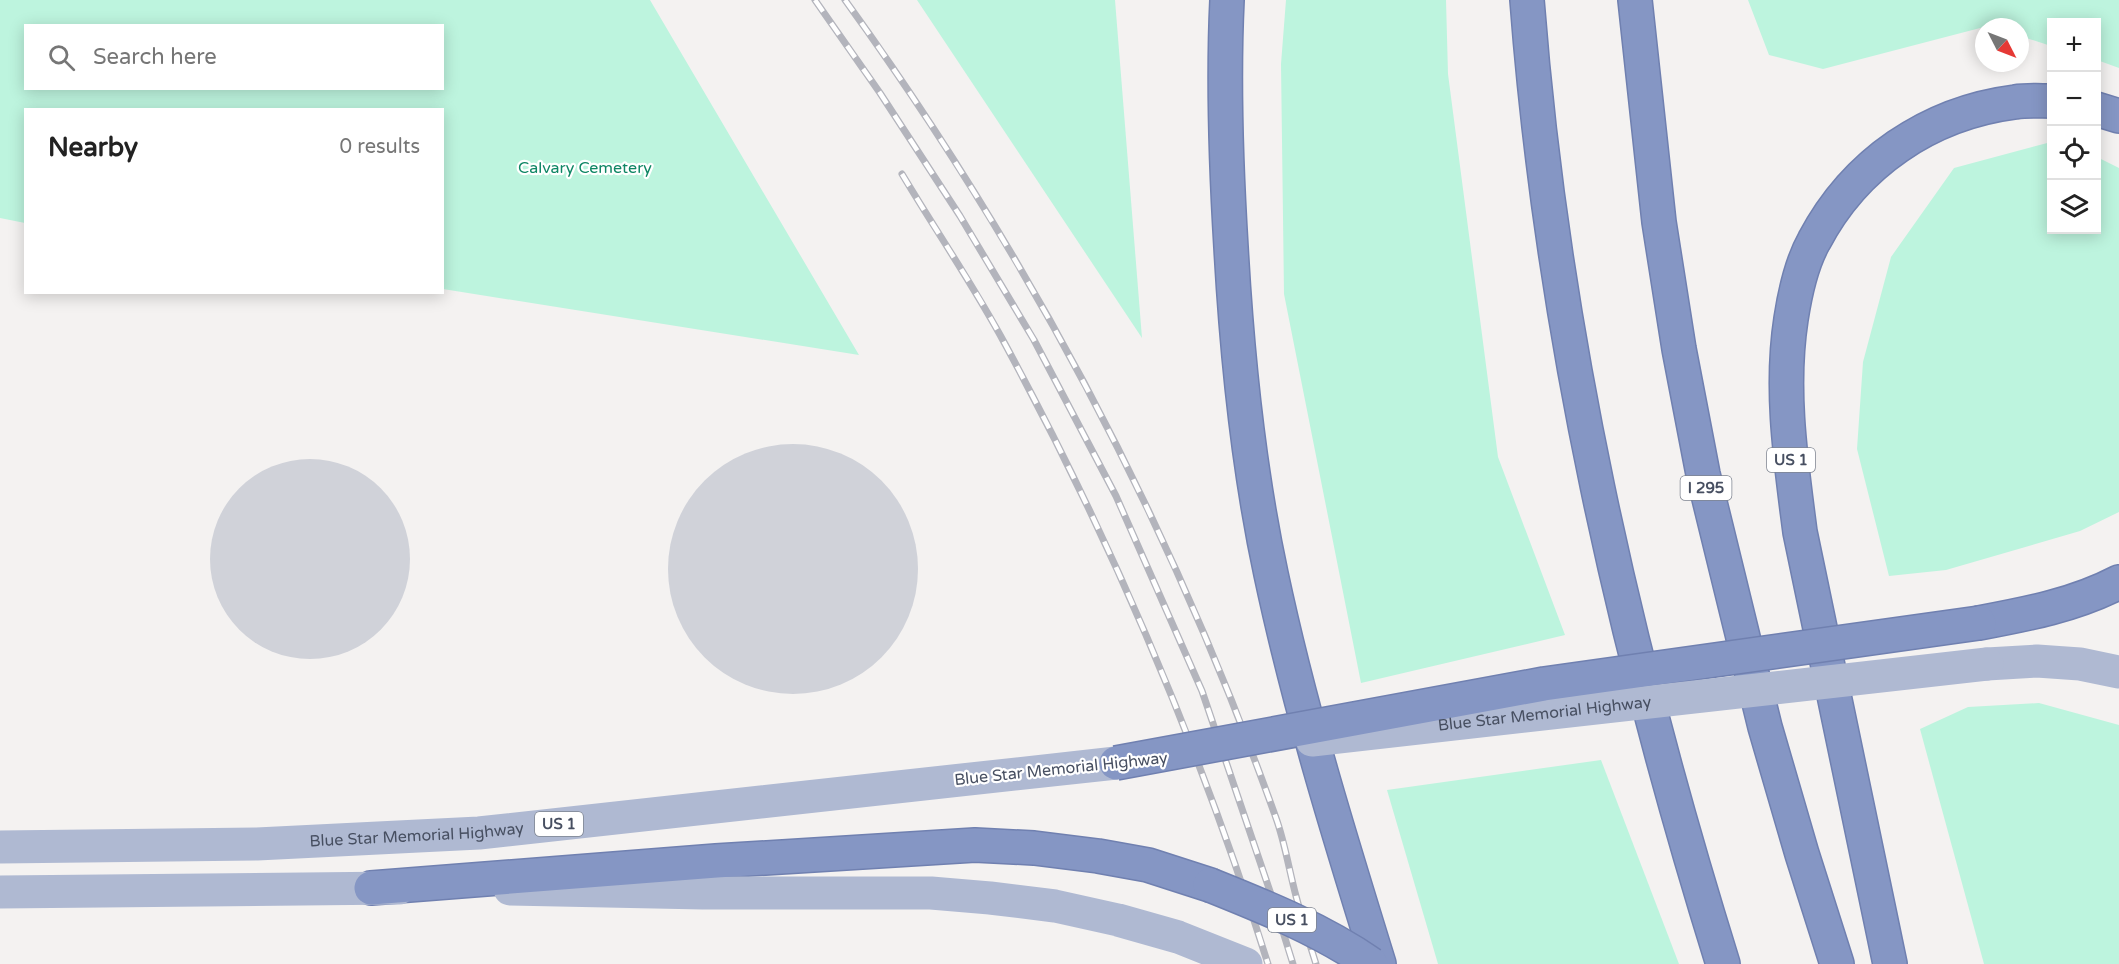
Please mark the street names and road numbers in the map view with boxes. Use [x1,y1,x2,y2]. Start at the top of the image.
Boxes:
road number: US 1 [1767,448,1815,472]
road number: I 295 [1680,476,1732,500]
street label: Blue Star Memorial Highway [1437,692,1653,736]
street label: Blue Star Memorial Highway [953,748,1169,790]
road number: US 1 [535,812,583,836]
street label: Blue Star Memorial Highway [309,818,525,851]
road number: US 1 [1268,908,1316,932]

